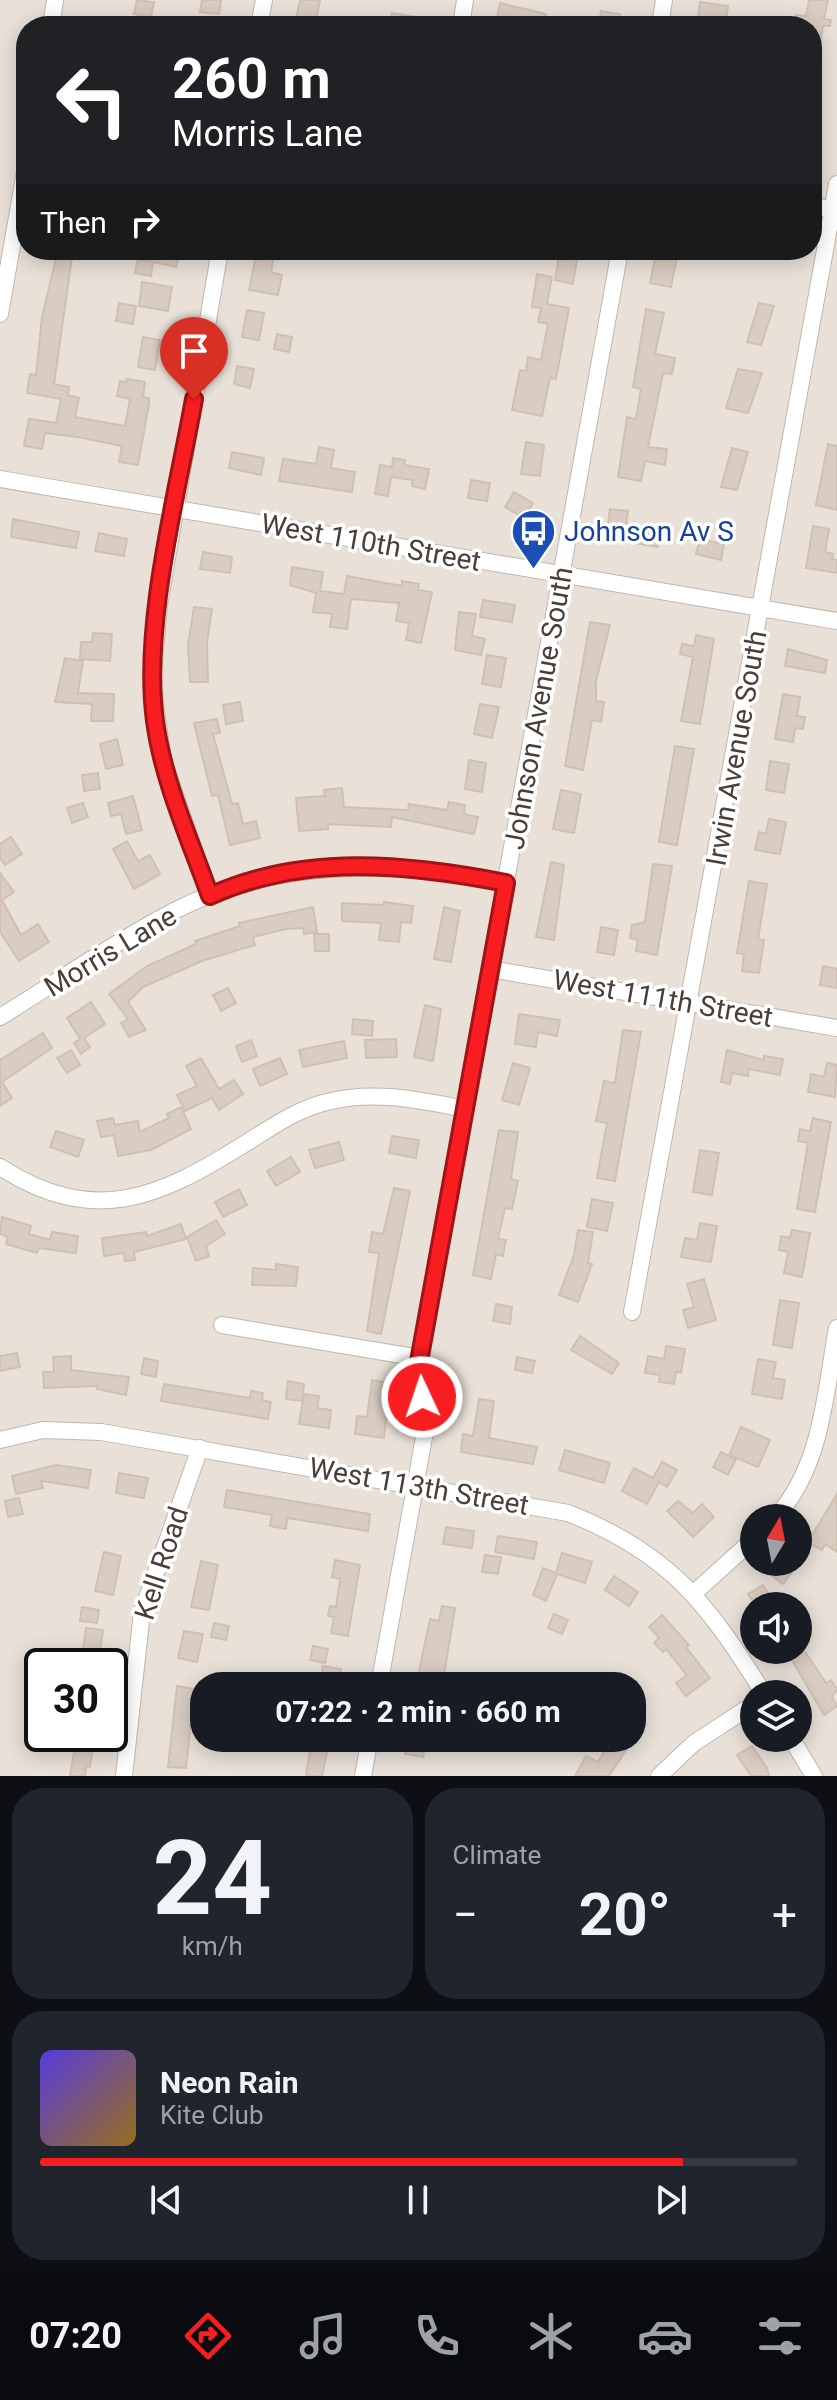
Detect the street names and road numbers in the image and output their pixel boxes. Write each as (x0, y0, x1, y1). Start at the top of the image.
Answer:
street label: West 110th Street (259, 507, 483, 578)
street label: Johnson Avenue South (497, 564, 580, 852)
street label: Irwin Avenue South (700, 628, 773, 868)
street label: Morris Lane (38, 899, 182, 1004)
street label: West 111th Street (551, 963, 775, 1034)
street label: West 113th Street (307, 1451, 531, 1522)
street label: Kell Road (128, 1502, 195, 1624)

